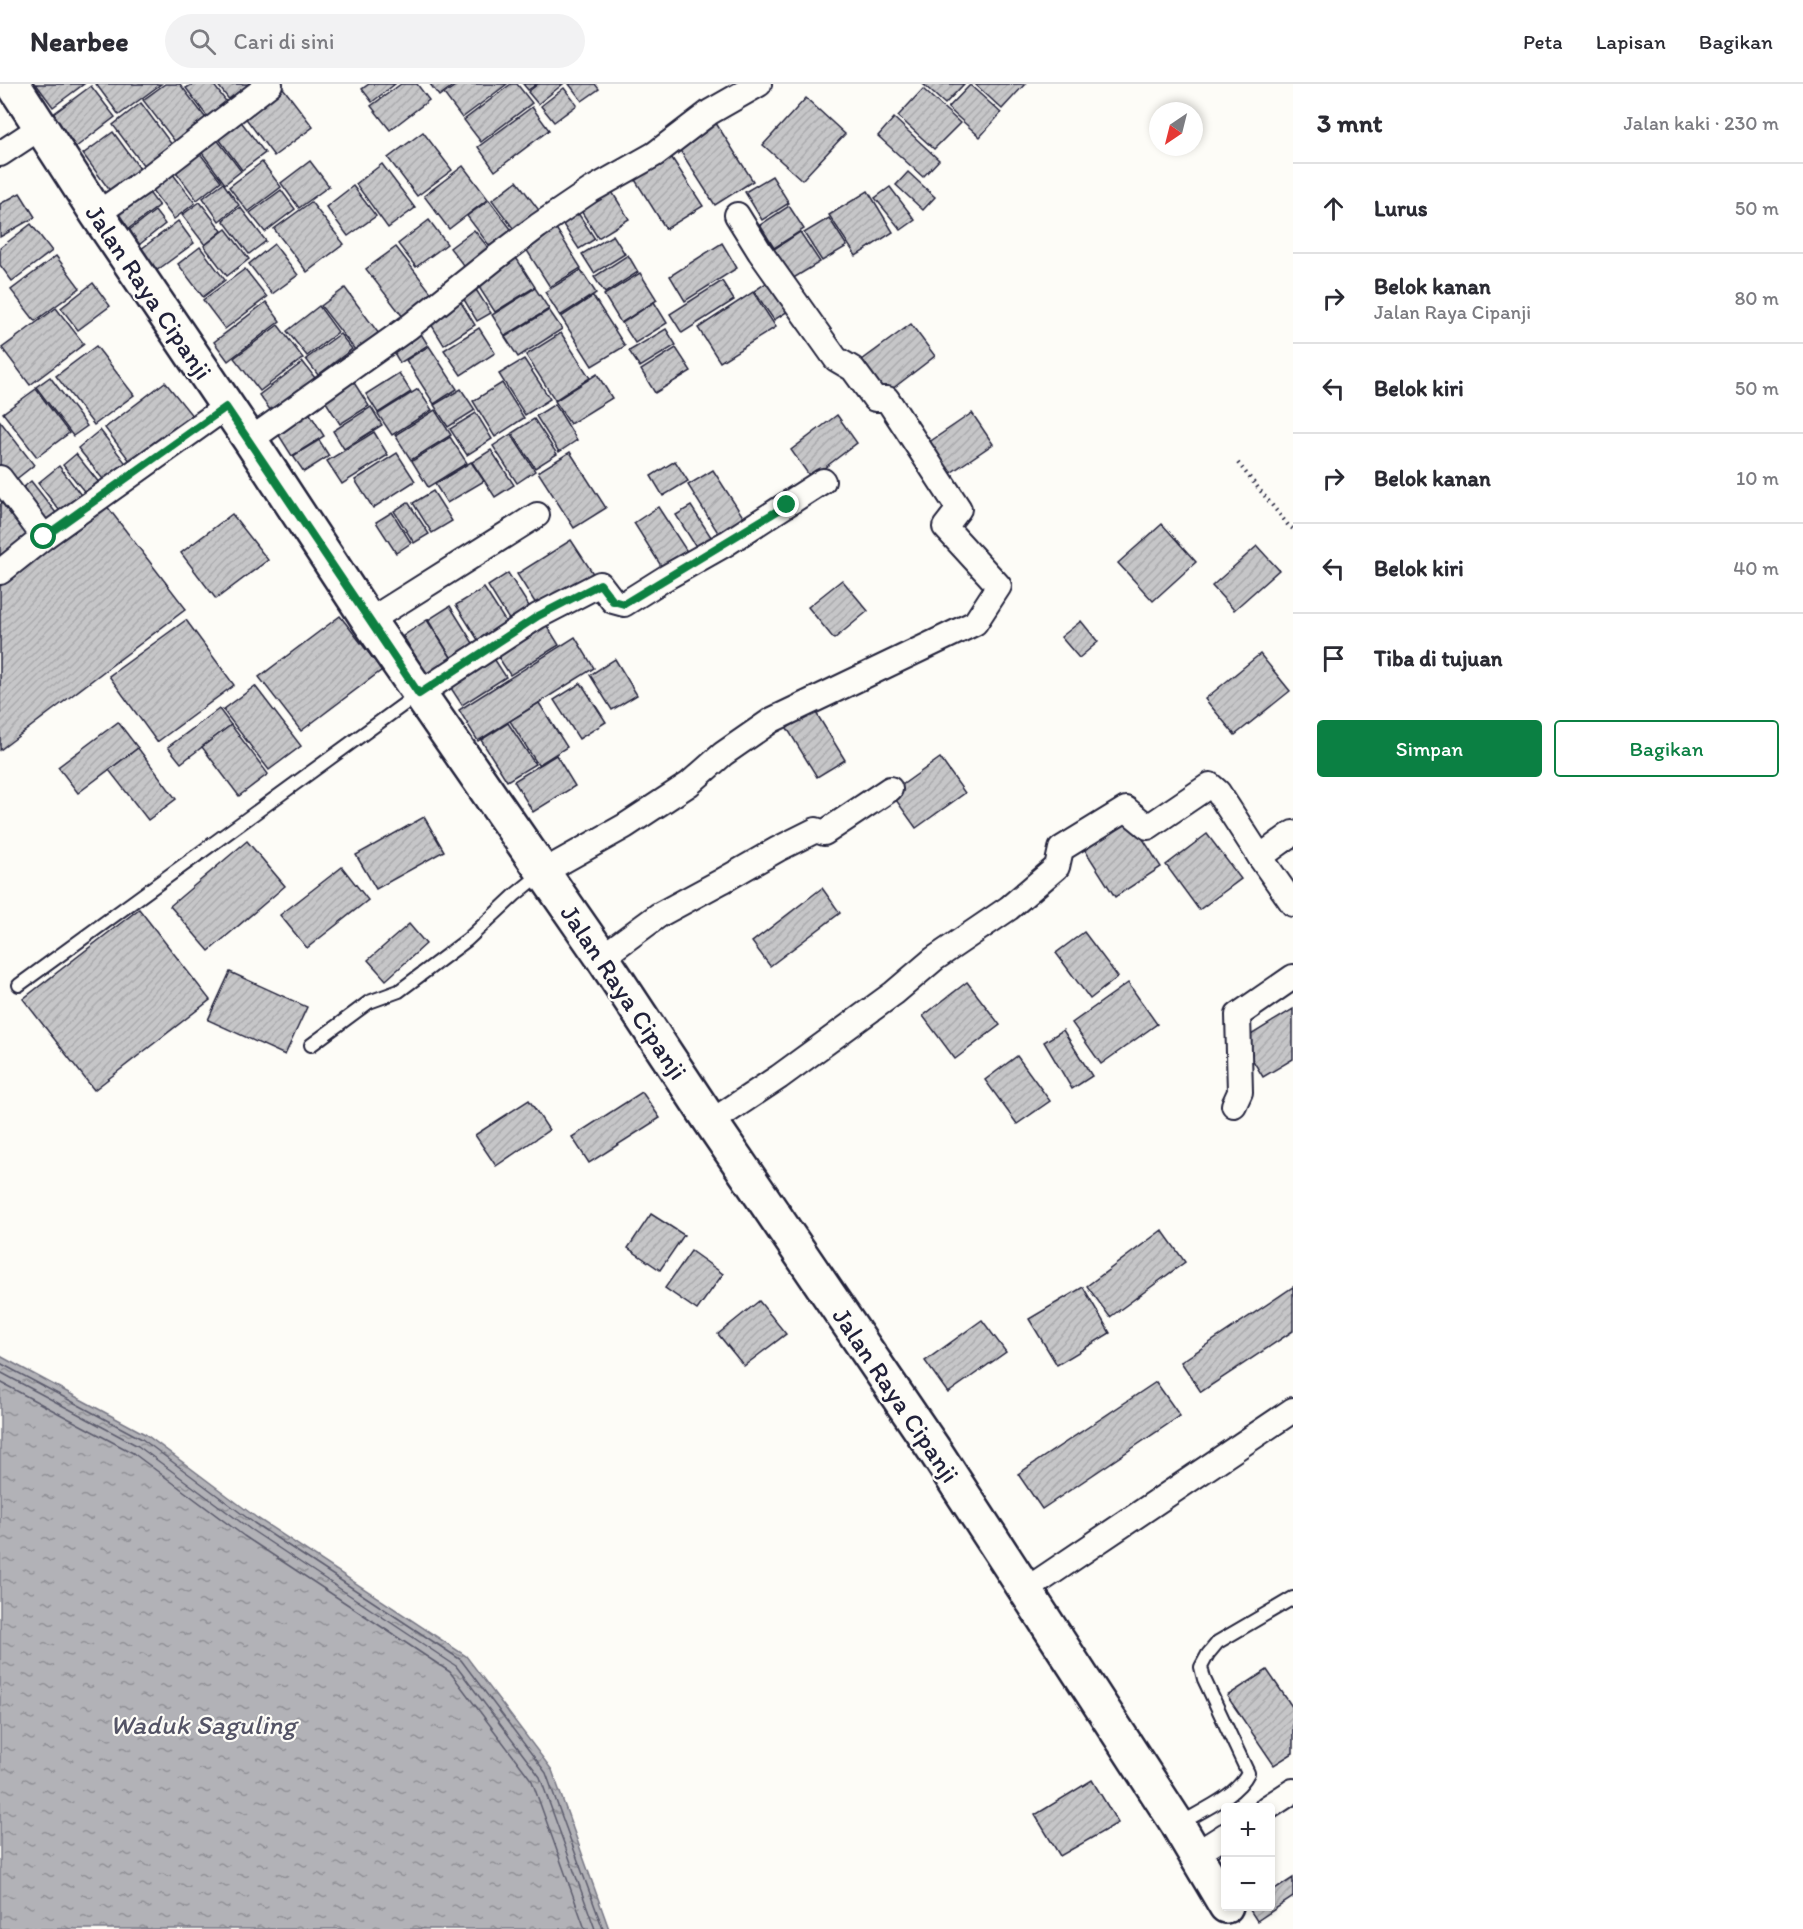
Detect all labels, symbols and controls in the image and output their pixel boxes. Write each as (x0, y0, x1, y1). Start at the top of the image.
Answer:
search box (165, 14, 585, 68)
text: Nearbee (30, 24, 129, 58)
icon: search (186, 25, 219, 58)
text: Cari di sini (234, 28, 334, 55)
text: Peta (1523, 29, 1563, 54)
text: Lapisan (1596, 29, 1666, 54)
text: Bagikan (1699, 29, 1773, 54)
north arrow (1149, 102, 1203, 156)
text: 3 mnt (1317, 107, 1383, 139)
text: Jalan kaki · 230 m (1624, 111, 1779, 135)
icon: ahead (1317, 192, 1350, 225)
text: Lurus (1374, 195, 1428, 222)
text: 50 m (1735, 196, 1779, 220)
street label: Jalan Raya Cipanji (79, 198, 219, 386)
text: Belok kanan (1374, 273, 1491, 300)
icon: right (1317, 282, 1350, 315)
text: 80 m (1734, 286, 1779, 310)
text: Jalan Raya Cipanji (1374, 300, 1531, 324)
icon: left (1317, 372, 1350, 405)
text: Belok kiri (1374, 375, 1464, 402)
text: 50 m (1735, 376, 1779, 400)
icon: right (1317, 462, 1350, 495)
text: Belok kanan (1374, 465, 1491, 492)
text: 10 m (1736, 466, 1779, 490)
route end (773, 491, 799, 517)
route start (30, 523, 56, 549)
icon: left (1317, 552, 1350, 585)
text: Belok kiri (1374, 555, 1464, 582)
text: 40 m (1733, 556, 1779, 580)
icon: arrive (1317, 642, 1350, 675)
text: Tiba di tujuan (1374, 645, 1503, 672)
button: Simpan (1317, 720, 1542, 777)
button: Bagikan (1554, 720, 1779, 777)
street label: Jalan Raya Cipanji (554, 898, 694, 1086)
street label: Jalan Raya Cipanji (826, 1301, 966, 1489)
water label: Waduk Saguling (110, 1708, 299, 1741)
map controls (1221, 1803, 1275, 1911)
button: + (1221, 1803, 1275, 1857)
button: − (1221, 1857, 1275, 1911)

